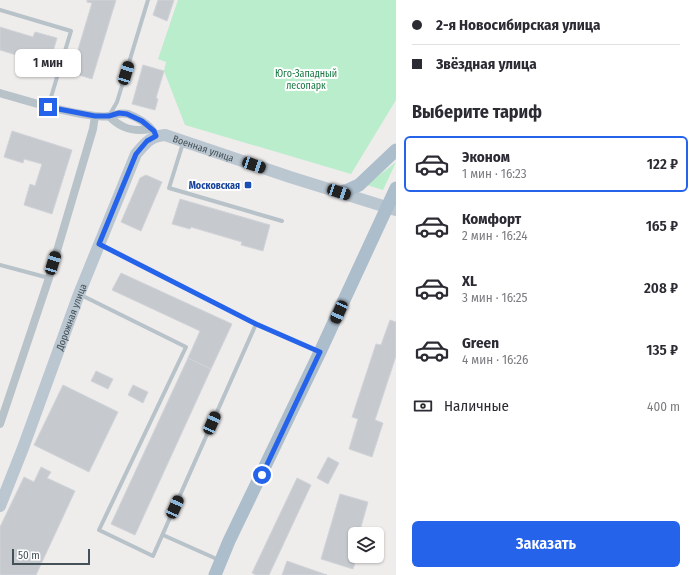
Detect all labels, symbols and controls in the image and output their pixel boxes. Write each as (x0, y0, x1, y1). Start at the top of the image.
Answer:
text: 2-я Новосибирская улица (436, 16, 600, 34)
callout: 1 мин (15, 49, 81, 77)
text: 1 мин (33, 55, 63, 70)
text: Звёздная улица (436, 55, 537, 73)
car (117, 60, 135, 86)
park label: Юго-Западный лесопарк (275, 68, 337, 92)
route end (39, 98, 57, 116)
text: Выберите тариф (412, 101, 542, 123)
street label: Военная улица (171, 133, 235, 165)
icon: car (414, 146, 450, 182)
text: Эконом (462, 148, 510, 166)
car (241, 155, 267, 175)
text: 122 ₽ (647, 155, 678, 173)
text: 1 мин · 16:23 (462, 166, 527, 181)
place label: Московская (189, 180, 240, 192)
marker: Московская (243, 180, 253, 190)
car (326, 183, 352, 201)
icon: car (414, 208, 450, 244)
text: Комфорт (462, 210, 521, 228)
text: 165 ₽ (646, 217, 678, 235)
text: 2 мин · 16:24 (462, 228, 528, 243)
car (44, 250, 62, 276)
icon: car (414, 270, 450, 306)
text: XL (462, 272, 477, 290)
text: 208 ₽ (644, 279, 678, 297)
street label: Дорожная улица (54, 282, 90, 353)
text: 3 мин · 16:25 (462, 290, 528, 305)
car (329, 299, 349, 325)
icon: car (414, 332, 450, 368)
text: Green (462, 334, 499, 352)
text: 135 ₽ (646, 341, 678, 359)
text: 4 мин · 16:26 (462, 352, 528, 367)
icon: cash (412, 395, 434, 417)
text: Наличные (444, 397, 509, 415)
text: 400 m (647, 399, 680, 414)
car (202, 410, 222, 436)
route start (253, 466, 271, 484)
car (165, 494, 185, 520)
button: Заказать (412, 521, 680, 567)
map controls (348, 527, 384, 563)
button: layers (348, 527, 384, 563)
scale bar (12, 547, 90, 566)
text: 50 m (18, 549, 40, 562)

